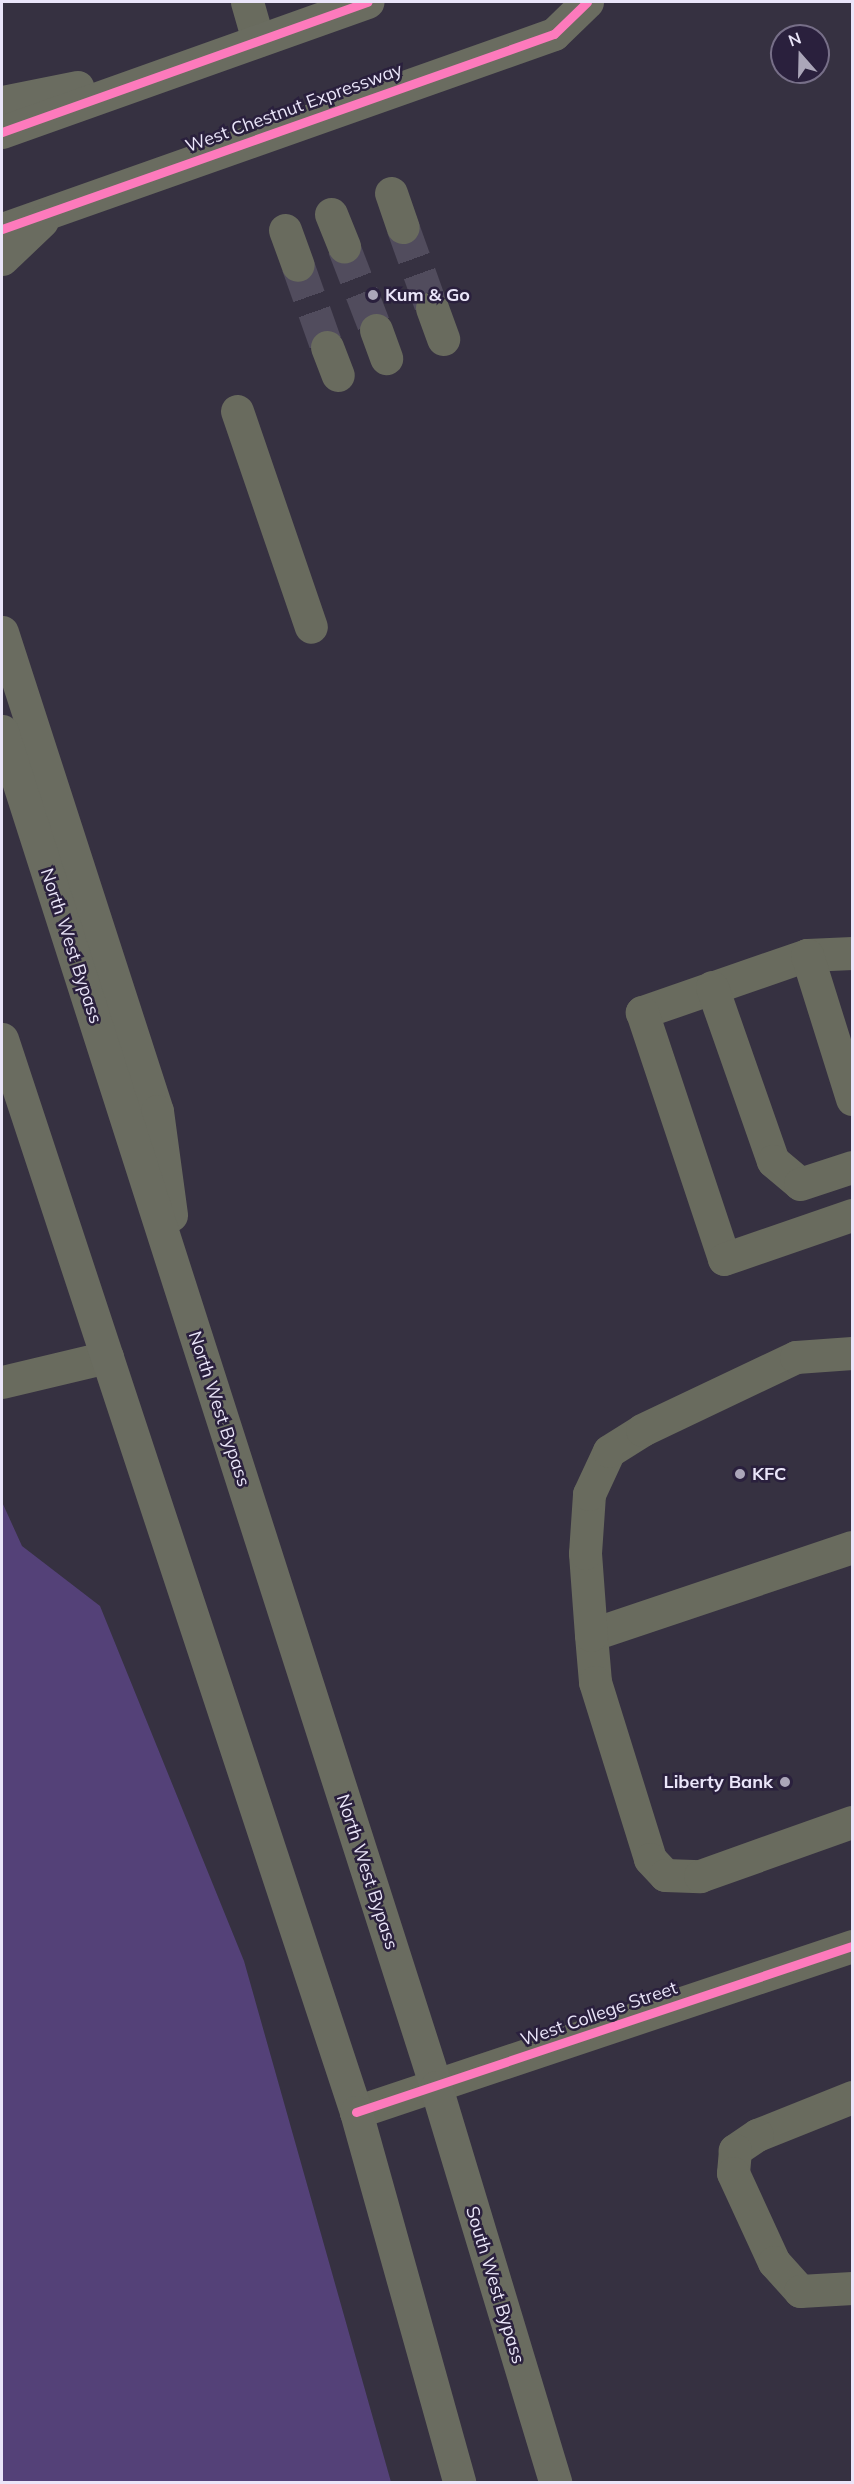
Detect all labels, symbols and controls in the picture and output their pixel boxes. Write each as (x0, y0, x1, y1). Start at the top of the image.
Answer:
north arrow (770, 24, 830, 84)
text: N (785, 27, 804, 50)
street label: West Chestnut Expressway (183, 59, 405, 157)
place label: Kum & Go (385, 284, 470, 306)
marker: Kum & Go (366, 288, 380, 302)
street label: North West Bypass (36, 866, 106, 1026)
street label: North West Bypass (184, 1329, 254, 1489)
place label: KFC (752, 1463, 786, 1485)
marker: KFC (733, 1467, 747, 1481)
place label: Liberty Bank (664, 1771, 773, 1793)
marker: Liberty Bank (778, 1775, 792, 1789)
street label: North West Bypass (332, 1792, 402, 1952)
street label: West College Street (518, 1977, 680, 2051)
street label: South West Bypass (461, 2204, 529, 2366)

